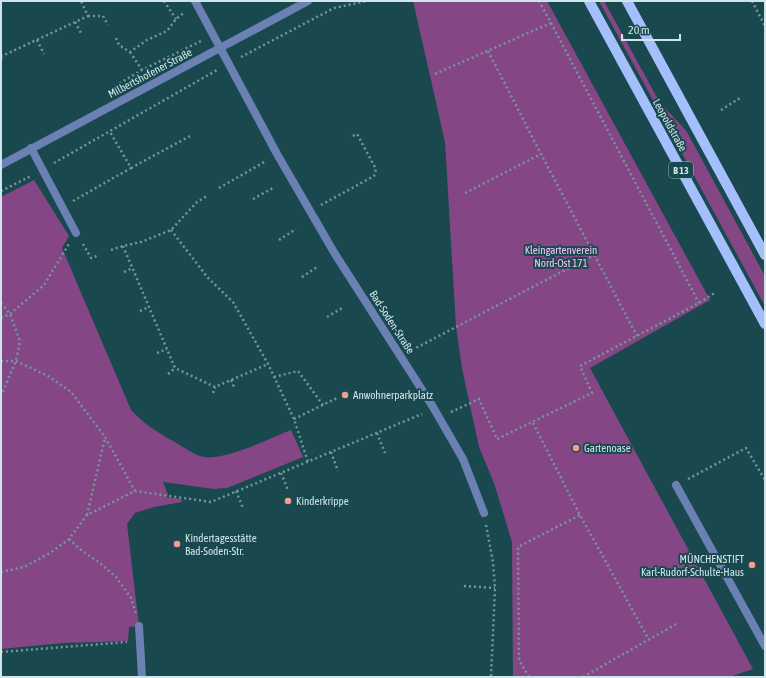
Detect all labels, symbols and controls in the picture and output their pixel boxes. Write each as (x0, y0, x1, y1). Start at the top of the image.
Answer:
scale bar (622, 16, 680, 42)
text: 20 m (628, 23, 650, 37)
street label: Milbertshofener Straße (106, 46, 194, 100)
street label: Leopoldstraße (651, 97, 689, 153)
road number: B 13 (669, 162, 693, 178)
park label: Kleingartenverein Nord-Ost 171 (525, 244, 597, 269)
street label: Bad-Soden-Straße (367, 288, 417, 356)
place label: Anwohnerparkplatz (353, 389, 433, 401)
marker: Anwohnerparkplatz (340, 390, 350, 400)
place label: Gartenoase (584, 442, 631, 454)
marker: Gartenoase (571, 443, 581, 453)
place label: Kinderkrippe (296, 495, 349, 507)
marker: Kinderkrippe (283, 496, 293, 506)
place label: Kindertagesstätte Bad-Soden-Str. (185, 532, 257, 557)
marker: Kindertagesstätte Bad-Soden-Str. (172, 539, 182, 549)
place label: MÜNCHENSTIFT Karl-Rudorf-Schulte-Haus (641, 553, 744, 578)
marker: MÜNCHENSTIFT Karl-Rudorf-Schulte-Haus (747, 560, 757, 570)

